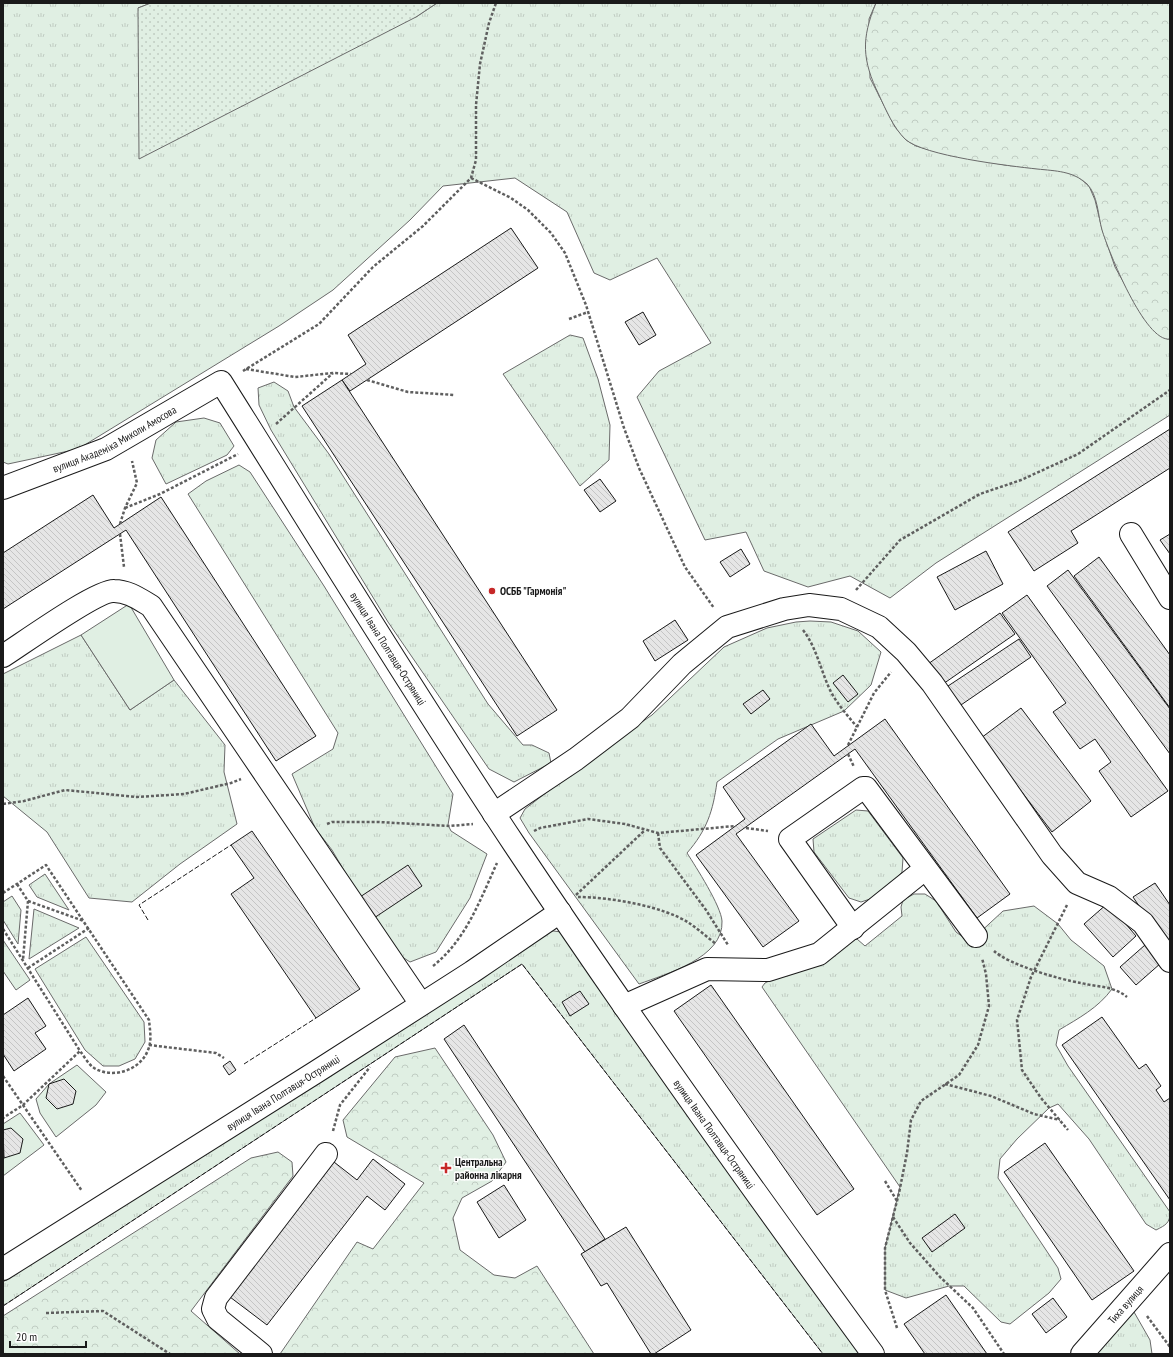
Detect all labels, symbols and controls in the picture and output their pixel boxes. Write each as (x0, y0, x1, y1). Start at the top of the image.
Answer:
street label: вулиця Академіка Миколи Амосова (51, 403, 179, 476)
place label: ОСББ "Гармонія" (500, 584, 566, 598)
marker: ОСББ "Гармонія" (487, 586, 497, 596)
street label: вулиця Івана Полтавця-Остряниці (347, 589, 429, 708)
street label: вулиця Івана Полтавця-Остряниці (224, 1052, 342, 1134)
street label: вулиця Івана Полтавця-Остряниці (671, 1077, 758, 1192)
place label: Центральна районна лікарня (455, 1155, 522, 1182)
marker: Центральна районна лікарня (440, 1162, 452, 1174)
street label: Тиха вулиця (1105, 1282, 1146, 1327)
scale bar (10, 1323, 86, 1349)
text: 20 m (16, 1329, 37, 1344)

